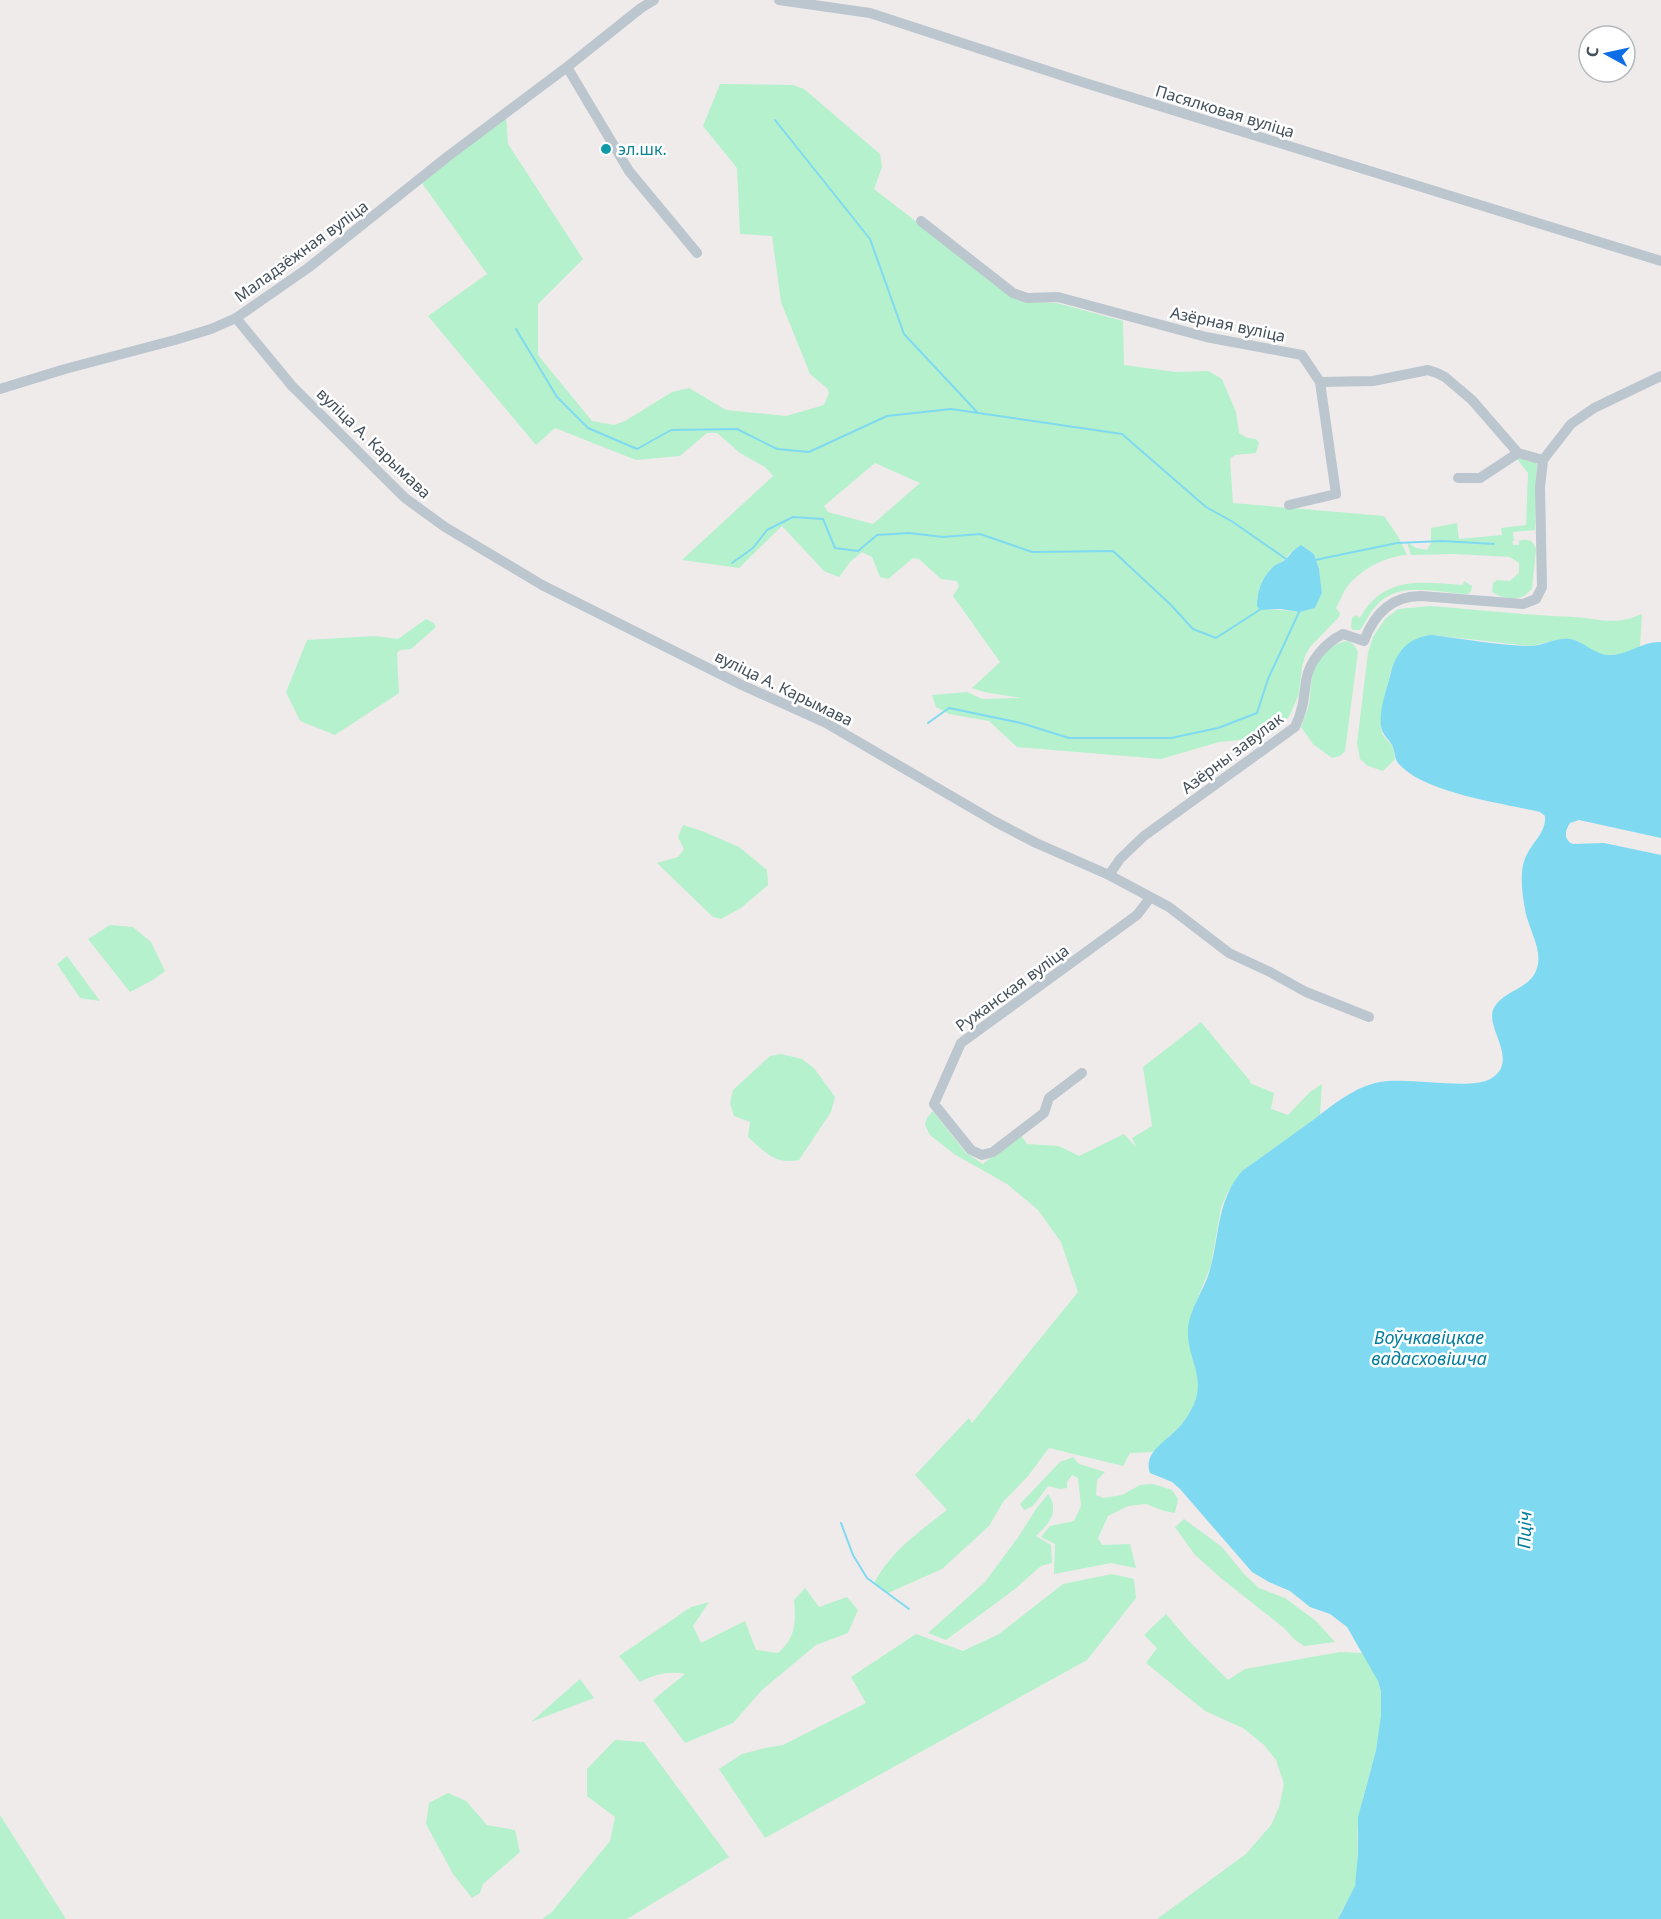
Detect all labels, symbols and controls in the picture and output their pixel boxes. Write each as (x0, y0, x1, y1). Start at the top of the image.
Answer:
north arrow (1577, 24, 1637, 84)
text: С (1581, 45, 1604, 59)
street label: Пасялковая вуліца (1153, 79, 1297, 143)
place label: эл.шк. (618, 138, 667, 160)
marker: эл.шк. (599, 142, 613, 156)
street label: Маладзёжная вуліца (230, 195, 372, 307)
street label: Азёрная вуліца (1168, 301, 1288, 347)
street label: вуліца А. Карымава (312, 383, 436, 503)
street label: вуліца А. Карымава (711, 645, 857, 731)
street label: Азёрны завулак (1177, 707, 1288, 799)
street label: Ружанская вуліца (951, 939, 1073, 1037)
water label: Воўчкавіцкае вадасховішча (1371, 1325, 1487, 1370)
water label: Пціч (1511, 1511, 1537, 1549)

